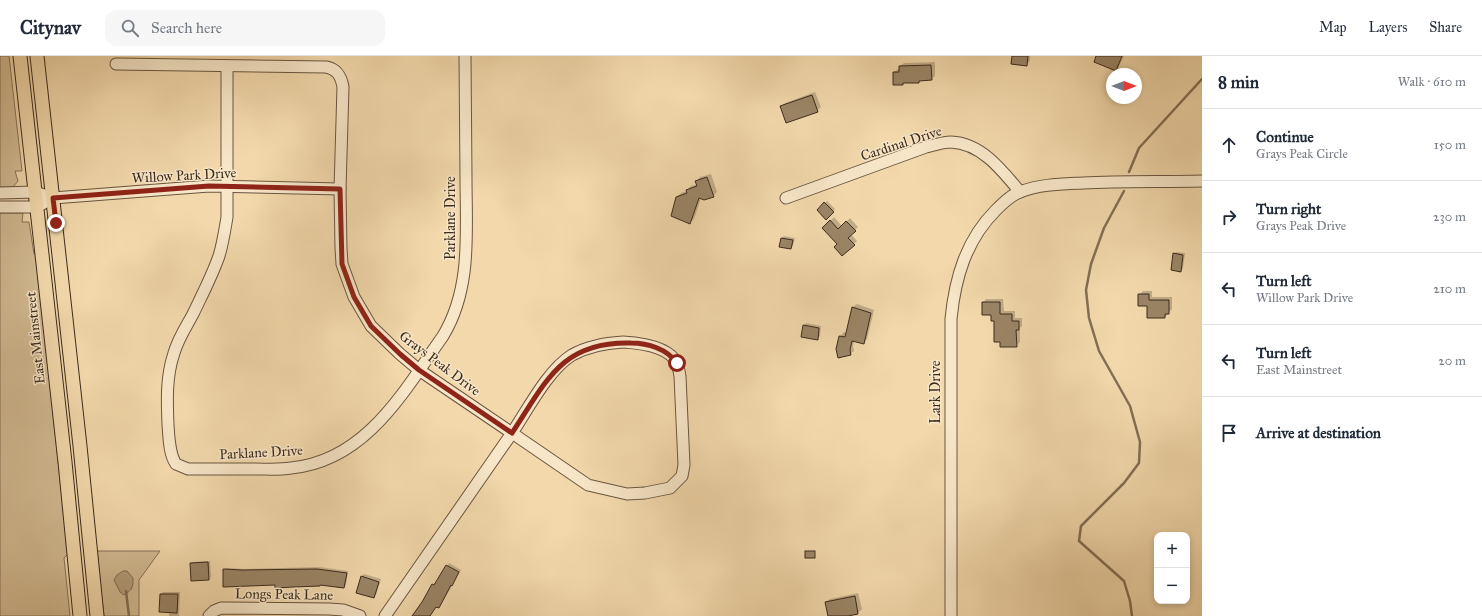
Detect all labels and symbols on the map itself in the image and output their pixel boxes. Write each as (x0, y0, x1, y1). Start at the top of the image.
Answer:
north arrow (1106, 68, 1142, 104)
street label: Cardinal Drive (858, 122, 944, 165)
street label: Willow Park Drive (131, 164, 237, 187)
street label: Parklane Drive (442, 176, 459, 260)
route end (47, 214, 65, 232)
street label: East Mainstreet (22, 291, 49, 385)
street label: Grays Peak Drive (396, 327, 484, 400)
route start (668, 354, 686, 372)
street label: Lark Drive (927, 360, 944, 424)
street label: Parklane Drive (219, 442, 303, 463)
street label: Longs Peak Lane (235, 585, 333, 604)

